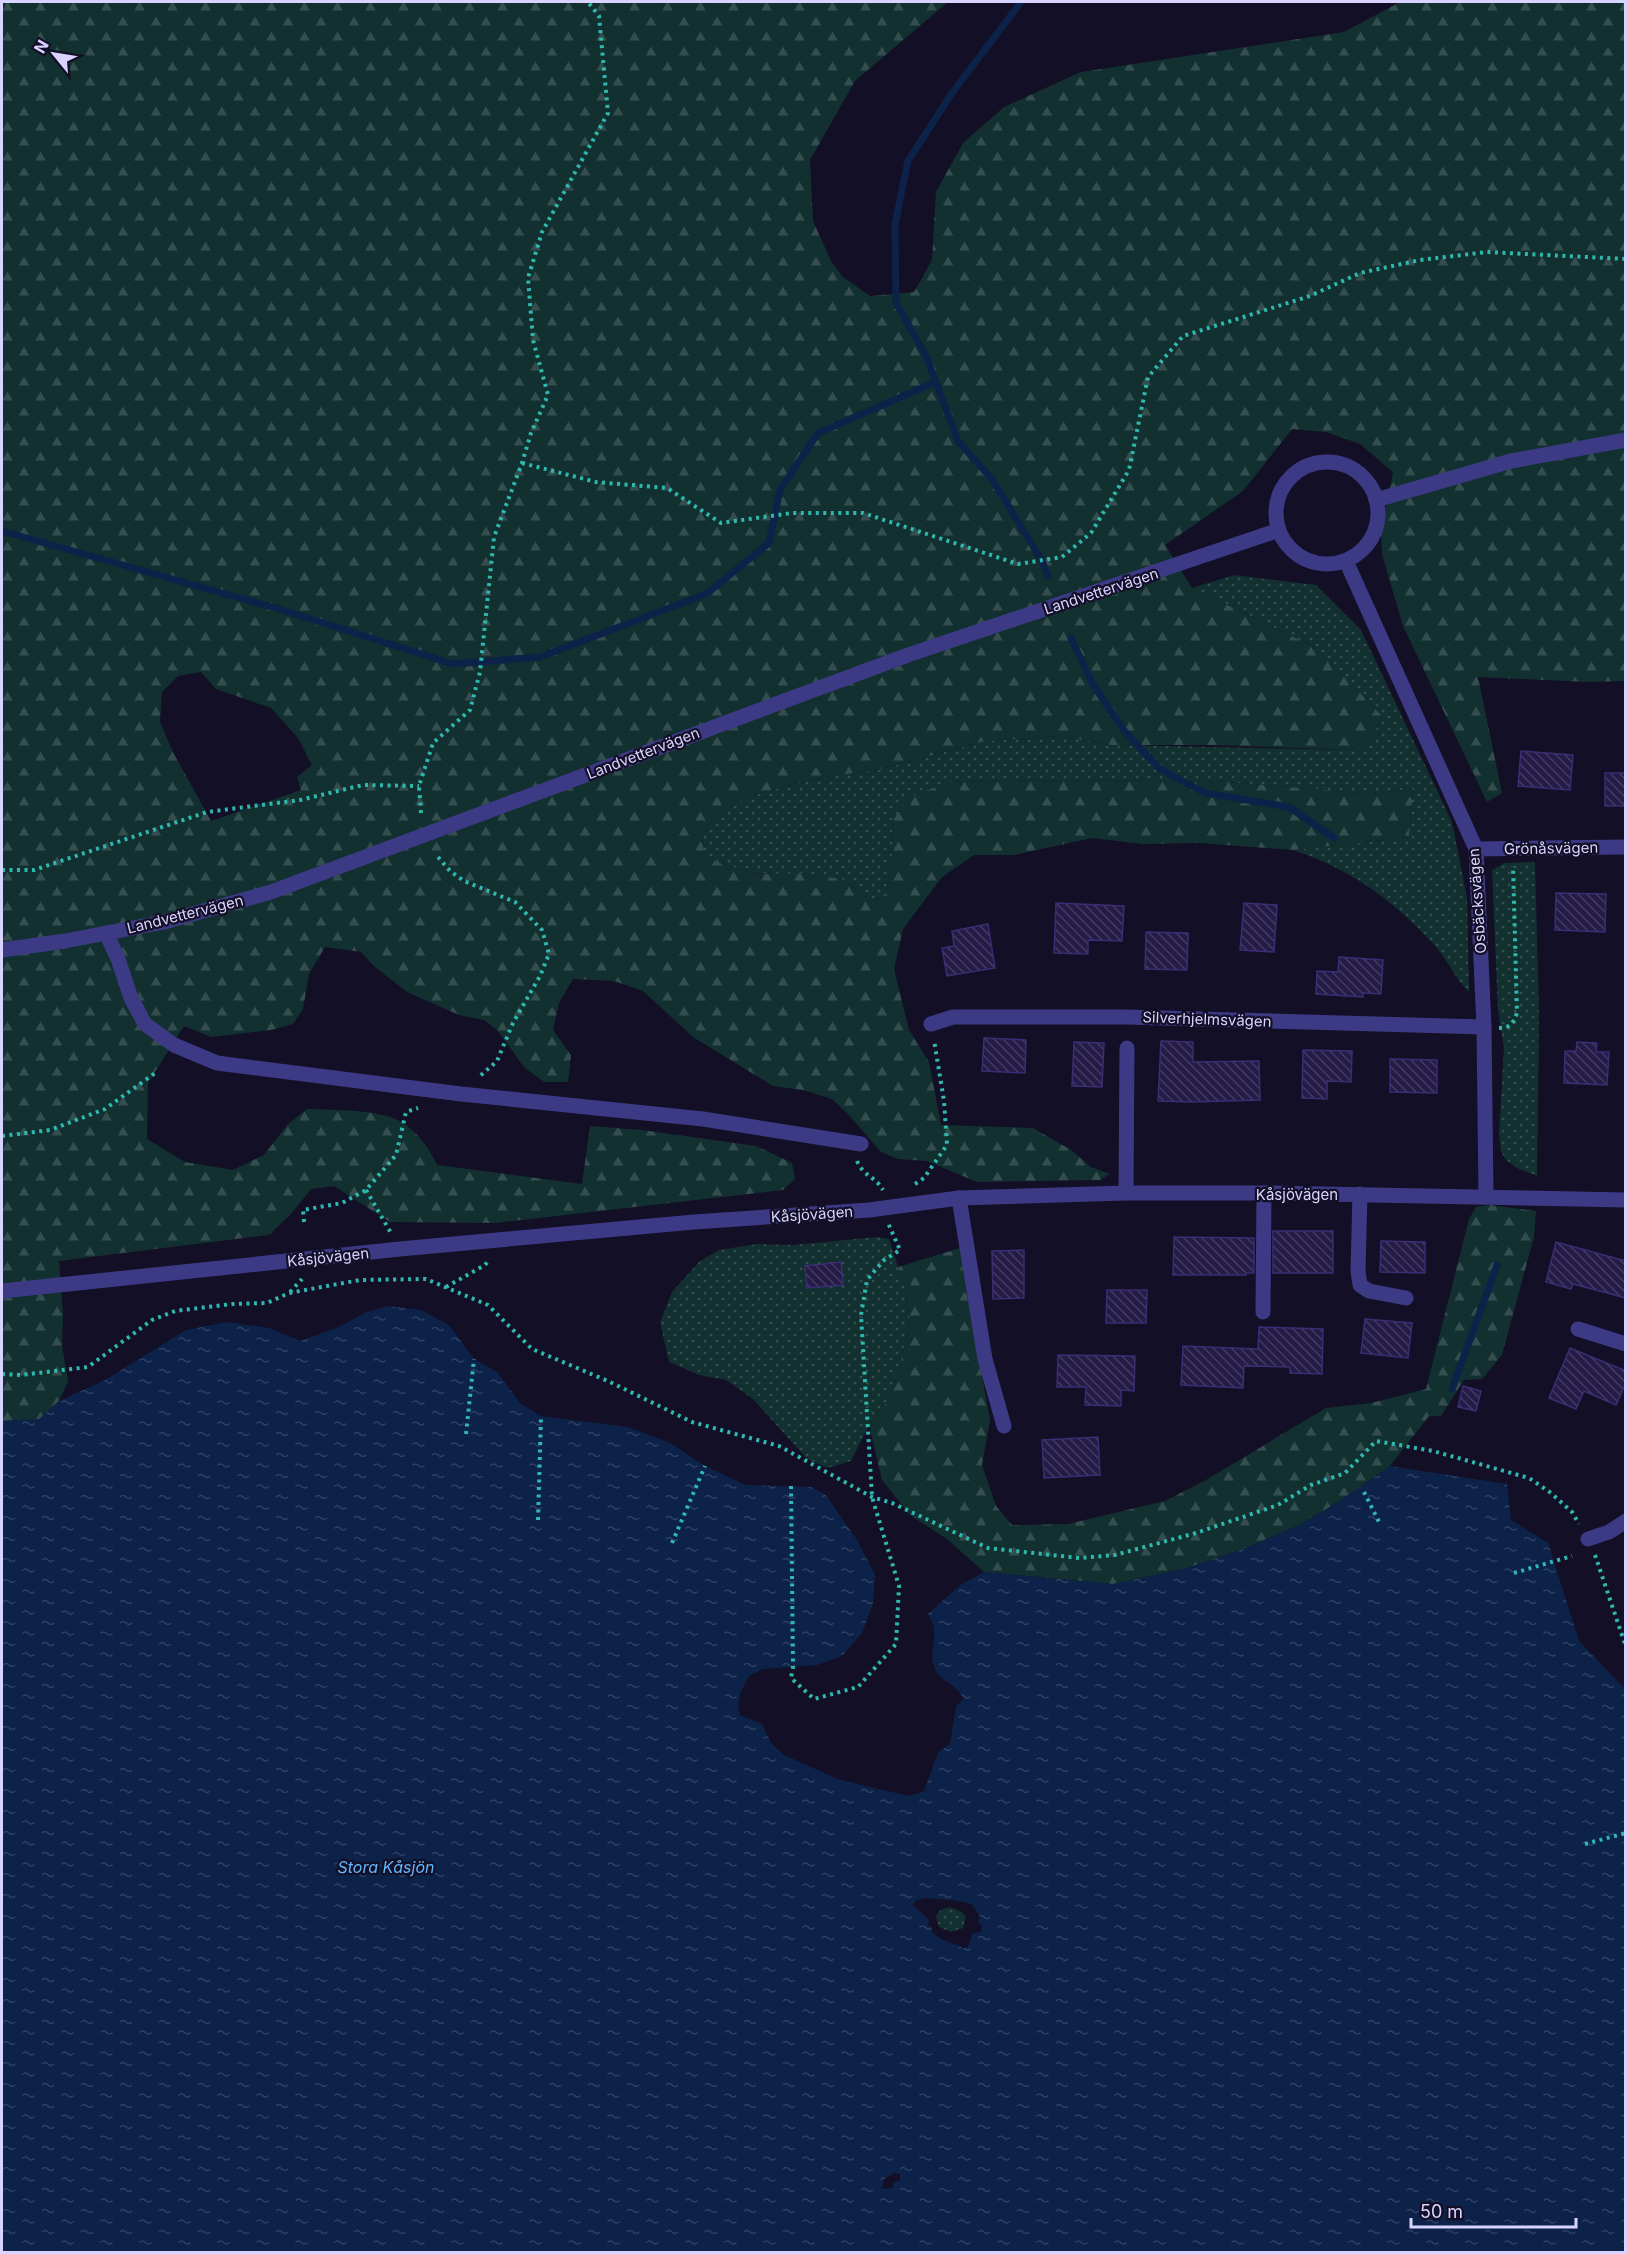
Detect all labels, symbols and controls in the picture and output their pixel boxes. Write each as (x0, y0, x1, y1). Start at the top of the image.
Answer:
north arrow (24, 24, 84, 84)
text: N (29, 36, 53, 57)
street label: Landvettervägen (1041, 564, 1161, 618)
street label: Landvettervägen (584, 723, 702, 783)
street label: Grönåsvägen (1504, 838, 1598, 858)
street label: Osbäcksvägen (1464, 848, 1490, 954)
street label: Landvettervägen (125, 890, 245, 938)
street label: Silverhjelmsvägen (1142, 1007, 1272, 1031)
street label: Kåsjövägen (1256, 1185, 1338, 1204)
street label: Kåsjövägen (770, 1202, 854, 1226)
street label: Kåsjövägen (286, 1243, 370, 1271)
water label: Stora Kåsjön (338, 1857, 434, 1877)
scale bar (1411, 2191, 1576, 2229)
text: 50 m (1420, 2201, 1463, 2222)

